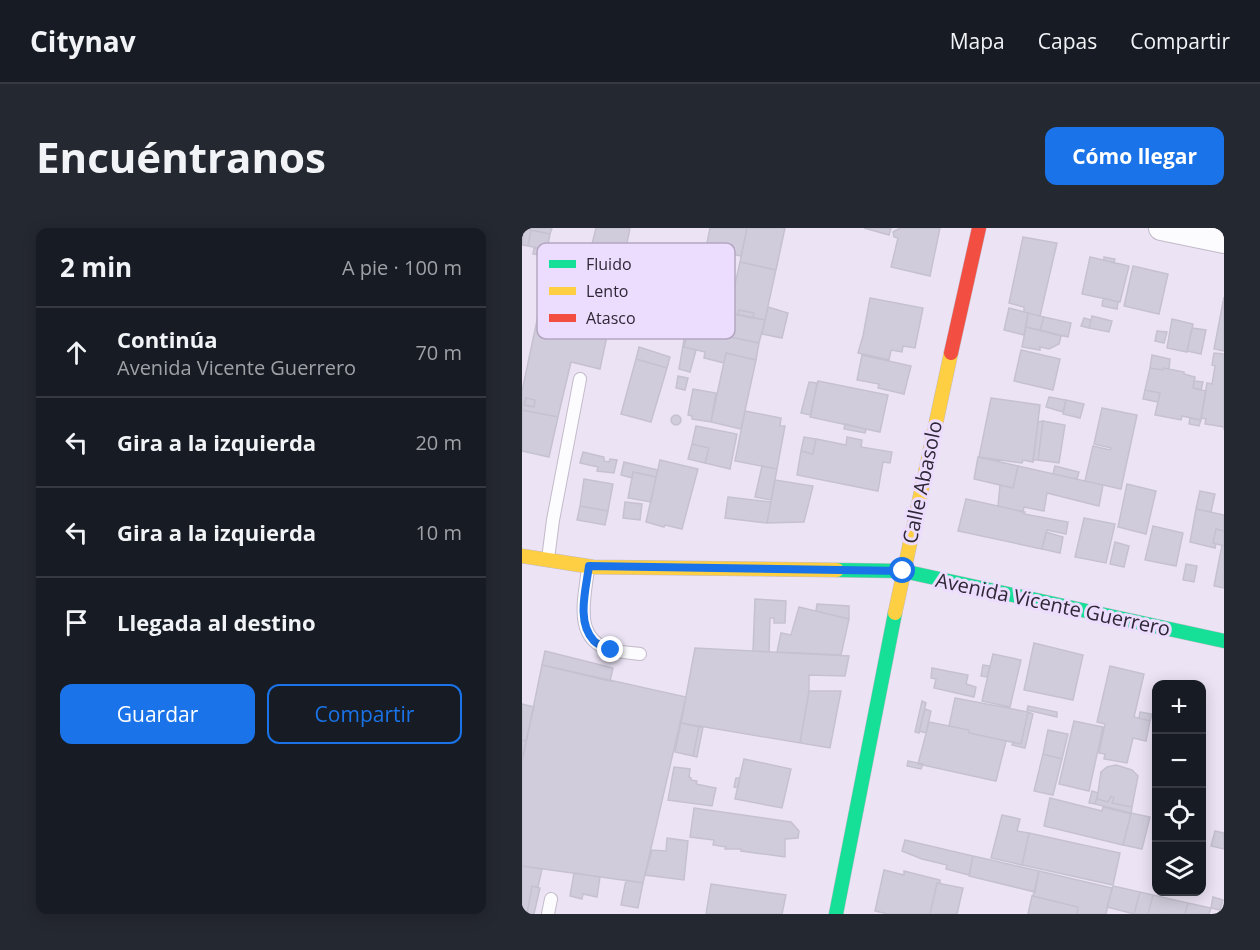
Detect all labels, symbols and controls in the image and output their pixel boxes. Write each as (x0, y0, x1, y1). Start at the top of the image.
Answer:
text: Citynav (30, 22, 136, 60)
text: Mapa (950, 27, 1005, 55)
text: Capas (1038, 27, 1097, 55)
text: Compartir (1130, 27, 1230, 55)
button: Cómo llegar (1045, 127, 1224, 185)
text: Encuéntranos (36, 128, 326, 185)
legend (537, 243, 735, 339)
text: 2 min (60, 249, 132, 285)
text: Fluido (586, 253, 632, 275)
text: A pie · 100 m (342, 254, 462, 281)
text: Lento (586, 280, 628, 302)
text: Atasco (586, 307, 636, 329)
text: Continúa (117, 324, 218, 354)
icon: ahead (60, 336, 93, 369)
text: 70 m (415, 339, 462, 366)
text: Avenida Vicente Guerrero (117, 354, 356, 381)
street label: Calle Abasolo (896, 418, 948, 546)
icon: left (60, 426, 93, 459)
text: Gira a la izquierda (117, 427, 316, 457)
text: 20 m (415, 429, 462, 456)
icon: left (60, 516, 93, 549)
text: Gira a la izquierda (117, 517, 316, 547)
text: 10 m (415, 519, 462, 546)
route start (889, 557, 915, 583)
street label: Avenida Vicente Guerrero (933, 566, 1173, 642)
icon: arrive (60, 606, 93, 639)
text: Llegada al destino (117, 607, 316, 637)
route end (597, 636, 623, 662)
map controls (1152, 680, 1206, 896)
button: + (1152, 680, 1206, 734)
button: Guardar (60, 684, 255, 744)
button: Compartir (267, 684, 462, 744)
button: − (1152, 734, 1206, 788)
button: locate (1152, 788, 1206, 842)
button: layers (1152, 842, 1206, 896)

